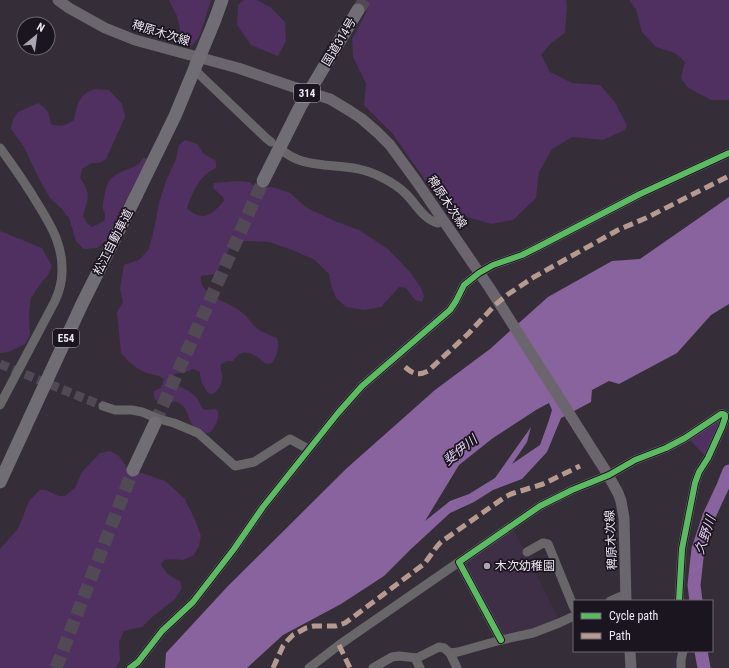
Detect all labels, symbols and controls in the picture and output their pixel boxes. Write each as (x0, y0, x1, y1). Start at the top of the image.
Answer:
street label: 国道314号 (319, 15, 359, 69)
north arrow (16, 16, 56, 56)
street label: 稗原木次線 (130, 18, 192, 48)
text: N (35, 20, 47, 35)
road number: 314 (294, 84, 320, 102)
street label: 稗原木次線 (424, 173, 470, 231)
street label: 松江自動車道 (90, 207, 136, 277)
road number: E54 (53, 329, 79, 347)
water label: 斐伊川 (440, 431, 481, 468)
street label: 稗原木次線 (602, 510, 620, 570)
water label: 久野川 (692, 512, 719, 556)
place label: 木次幼稚園 (495, 559, 555, 573)
marker: 木次幼稚園 (482, 561, 492, 571)
legend (573, 600, 713, 652)
text: Cycle path (609, 609, 659, 623)
text: Path (609, 629, 631, 643)

